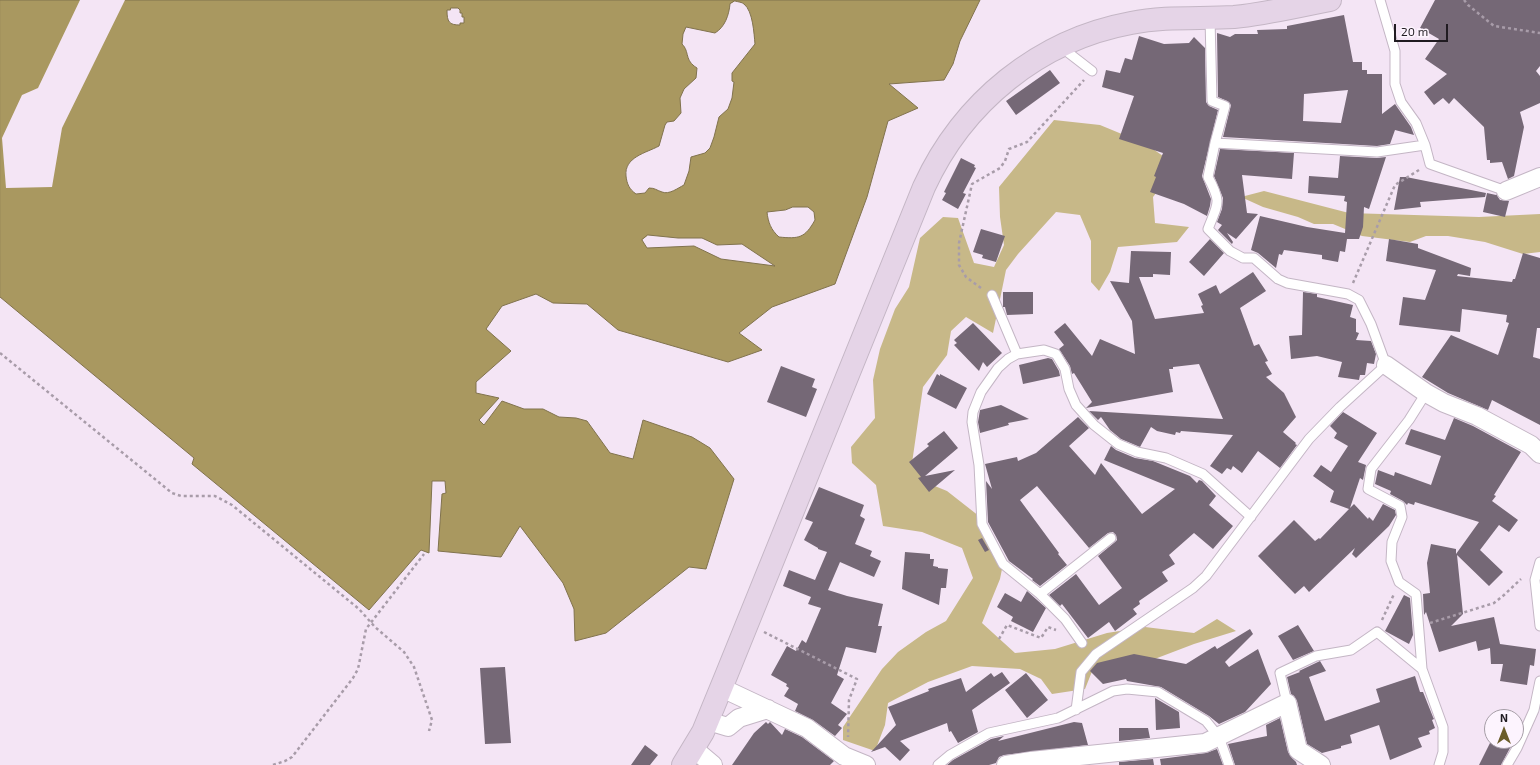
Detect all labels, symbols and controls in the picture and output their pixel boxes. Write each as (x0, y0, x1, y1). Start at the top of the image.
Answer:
scale bar (1396, 16, 1450, 42)
text: 20 m (1401, 24, 1428, 38)
north arrow (1484, 709, 1524, 749)
text: N (1500, 711, 1508, 724)

